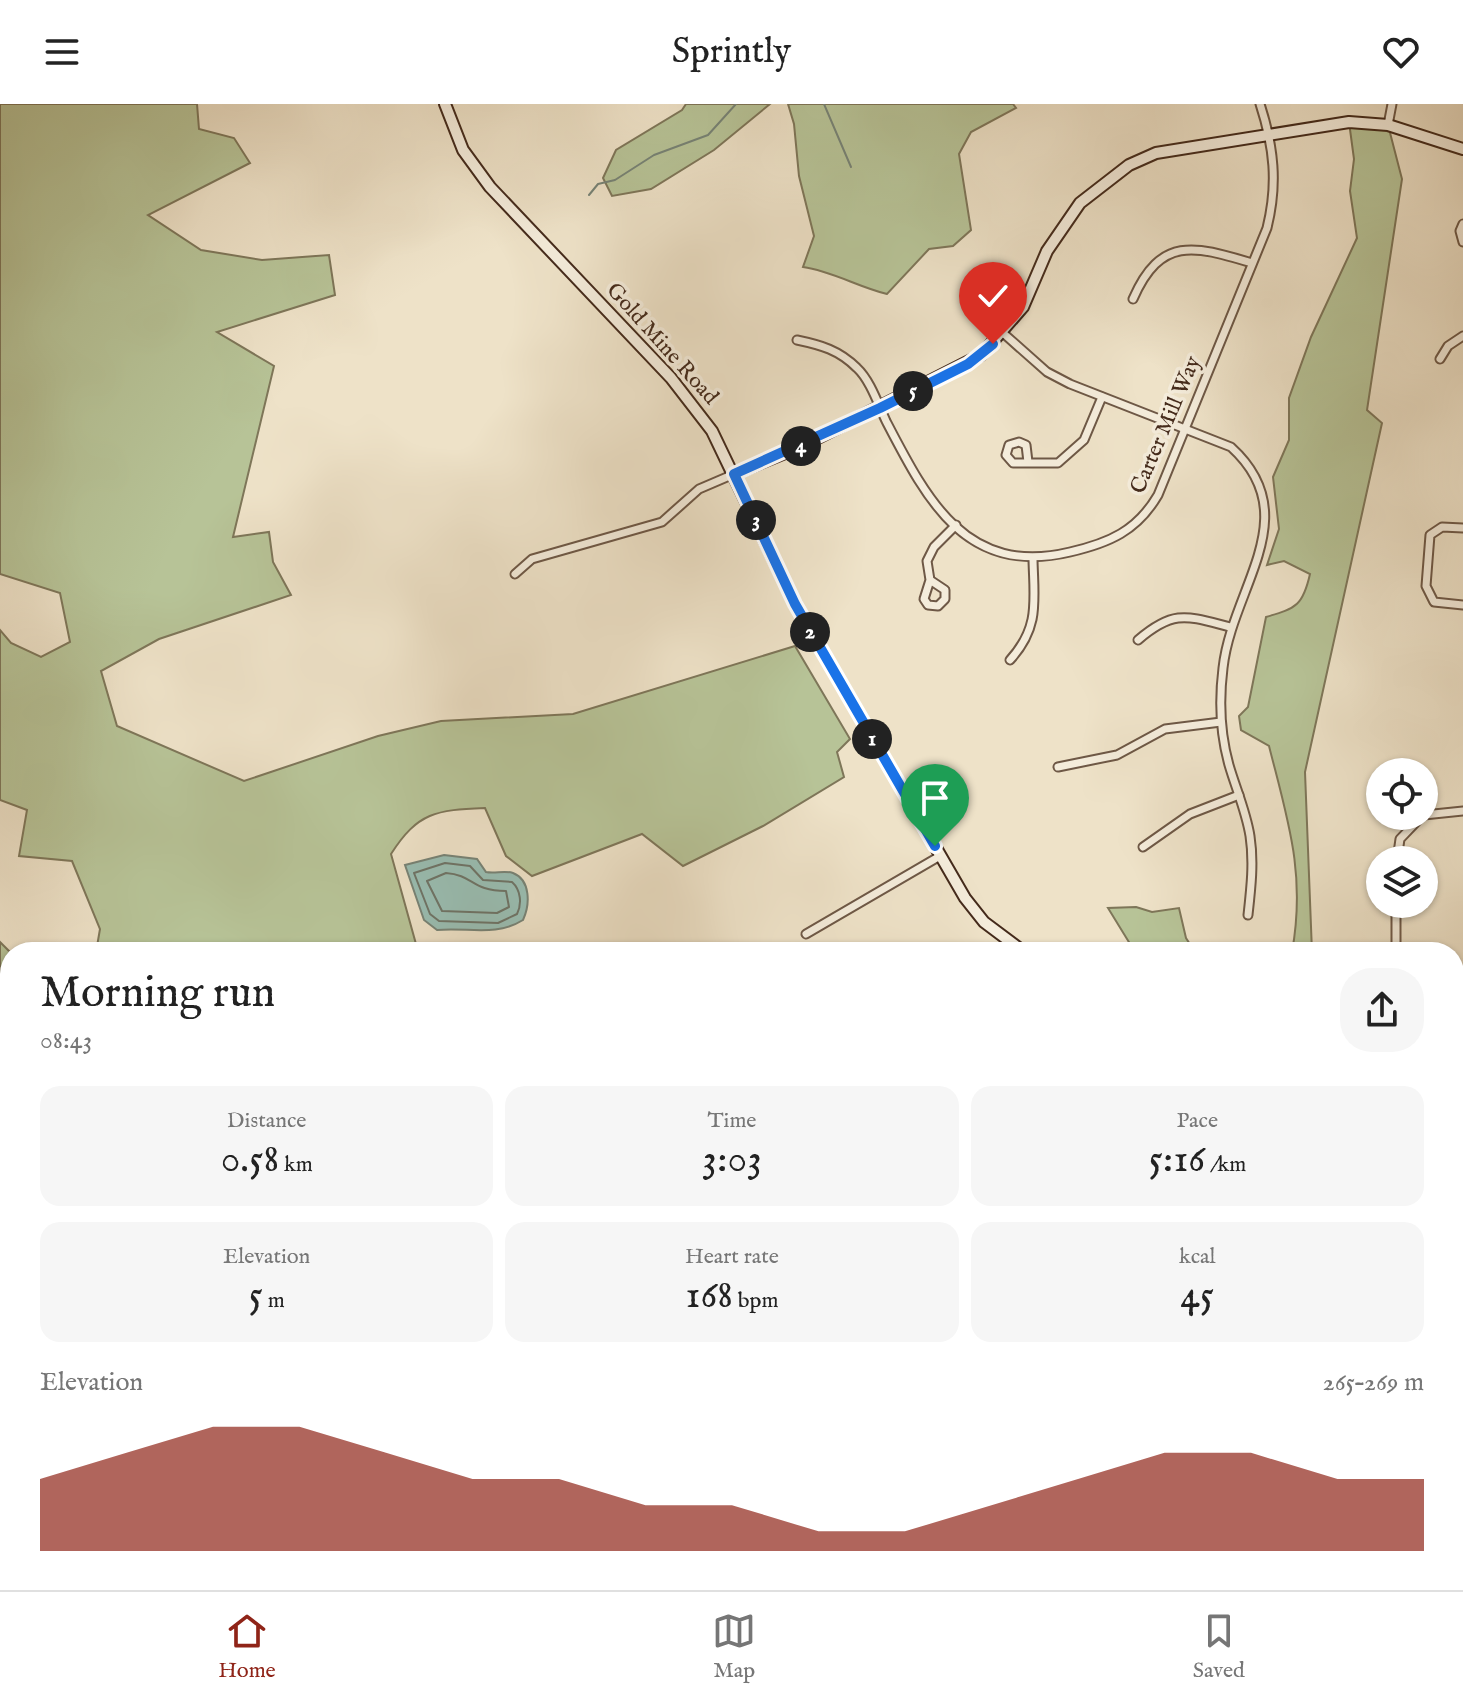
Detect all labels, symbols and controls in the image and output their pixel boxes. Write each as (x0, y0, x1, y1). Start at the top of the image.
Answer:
text: Sprintly (672, 29, 791, 75)
icon: menu (40, 30, 84, 74)
icon: heart (1379, 30, 1423, 74)
pin (959, 262, 1027, 344)
icon: check (971, 274, 1015, 318)
street label: Gold Mine Road (600, 277, 724, 411)
street label: Carter Mill Way (1124, 352, 1208, 498)
pin: 5 (893, 371, 933, 411)
text: 5 (909, 377, 917, 405)
pin: 4 (781, 426, 821, 466)
text: 4 (796, 432, 806, 460)
pin: 3 (736, 500, 776, 540)
text: 3 (752, 506, 760, 534)
pin: 2 (790, 612, 830, 652)
text: 2 (805, 618, 815, 646)
pin: 1 (852, 719, 892, 759)
text: 1 (868, 725, 876, 753)
map controls (1366, 758, 1438, 918)
button: locate (1366, 758, 1438, 830)
pin (901, 764, 969, 846)
icon: arrive (913, 776, 957, 820)
button: layers (1366, 846, 1438, 918)
text: Morning run (40, 966, 275, 1022)
button: share (1340, 968, 1424, 1052)
text: 08:43 (40, 1024, 92, 1057)
text: Distance (227, 1107, 306, 1135)
text: Time (708, 1107, 756, 1135)
text: Pace (1177, 1107, 1218, 1135)
text: 0.58 (221, 1135, 279, 1186)
text: 3:03 (702, 1135, 762, 1186)
text: 5:16 (1148, 1135, 1205, 1186)
text: km (279, 1151, 313, 1179)
text: /km (1205, 1151, 1246, 1179)
text: Elevation (223, 1243, 310, 1271)
text: Heart rate (685, 1243, 779, 1271)
text: kcal (1179, 1243, 1216, 1271)
text: 5 (249, 1271, 263, 1322)
text: 168 (686, 1271, 733, 1322)
text: 45 (1180, 1271, 1214, 1322)
text: m (263, 1287, 285, 1315)
text: bpm (733, 1287, 778, 1315)
text: Elevation (40, 1366, 143, 1399)
text: 265–269 m (1322, 1366, 1424, 1399)
tab: Home (218, 1609, 276, 1685)
tab: Map (712, 1609, 756, 1685)
tab: Saved (1193, 1609, 1245, 1685)

